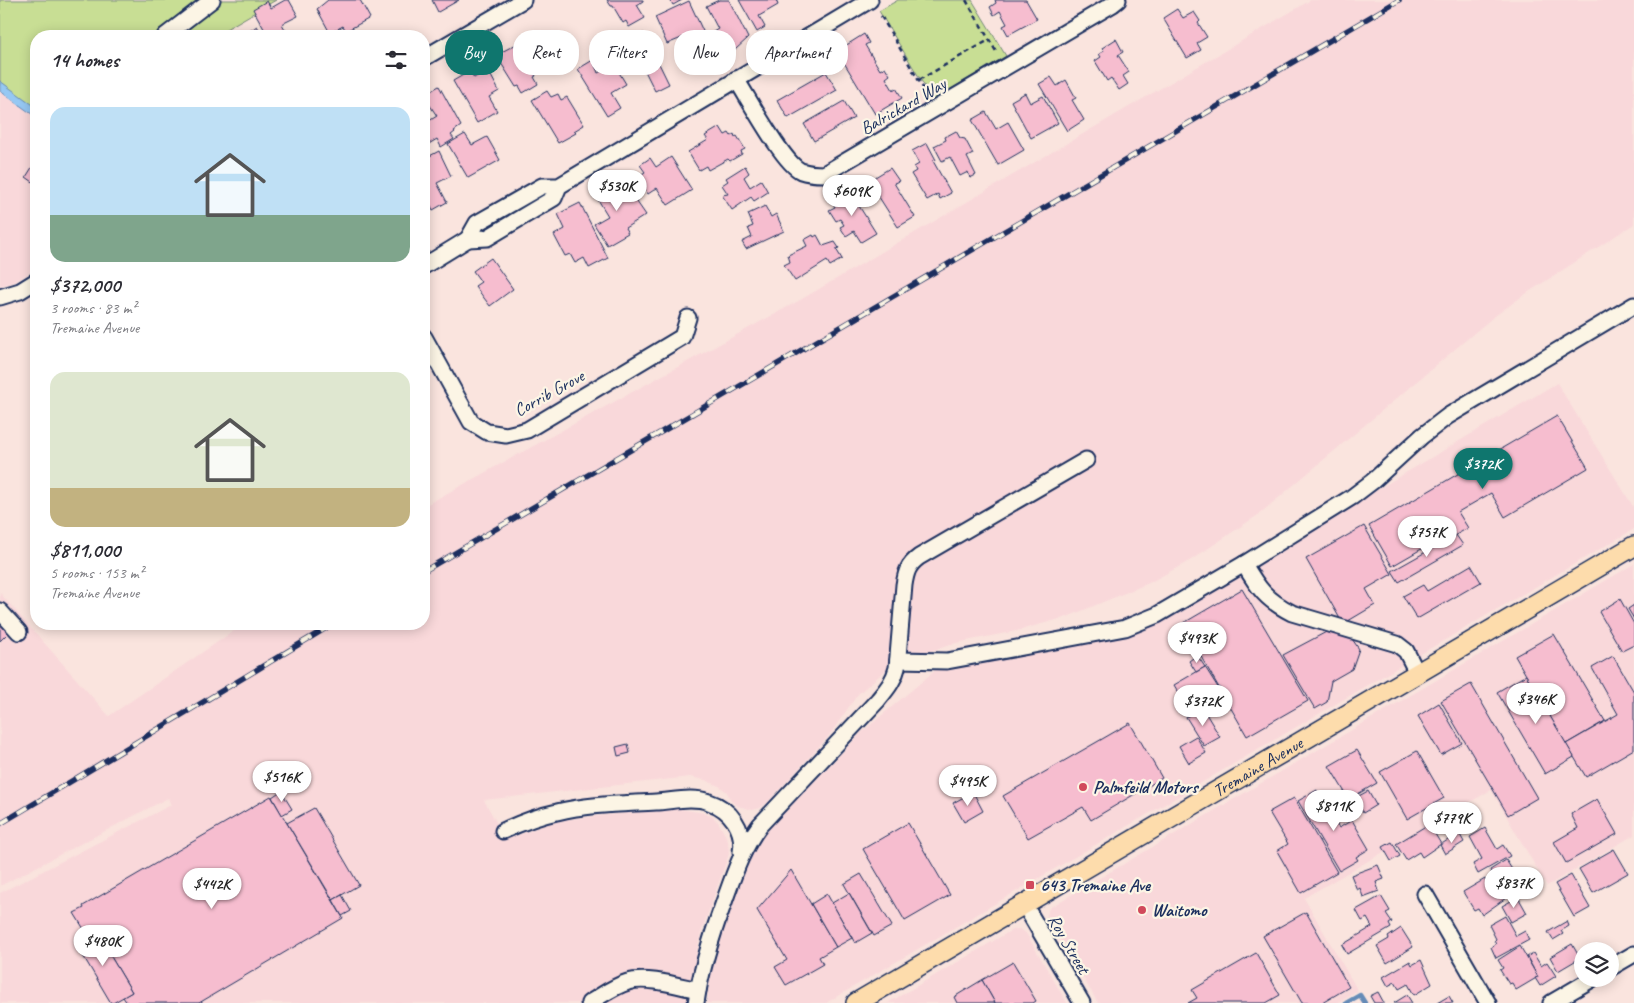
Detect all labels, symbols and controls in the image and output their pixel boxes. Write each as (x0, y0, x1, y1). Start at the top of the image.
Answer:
chip: Buy (445, 30, 503, 75)
chip: Rent (513, 30, 579, 75)
chip: Filters (589, 30, 664, 75)
chip: New (674, 30, 736, 75)
chip: Apartment (746, 30, 848, 75)
icon: filters (382, 46, 410, 74)
text: 14 homes (50, 47, 119, 73)
street label: Balrickard Way (856, 72, 951, 139)
icon: home (185, 140, 275, 230)
pin: $530K (582, 170, 652, 212)
pin: $609K (817, 174, 887, 217)
text: $530K (599, 176, 635, 196)
text: $609K (833, 181, 871, 201)
text: $372,000 (50, 272, 120, 298)
text: 3 rooms · 83 m² (50, 298, 136, 318)
text: Tremaine Avenue (50, 318, 139, 338)
street label: Corrib Grove (510, 364, 589, 421)
icon: home (185, 405, 275, 495)
pin: $372K (1448, 448, 1518, 490)
text: $372K (1465, 454, 1501, 474)
pin: $757K (1392, 516, 1462, 558)
text: $757K (1409, 522, 1445, 542)
text: $811,000 (50, 537, 120, 563)
text: 5 rooms · 153 m² (50, 563, 144, 583)
text: Tremaine Avenue (50, 583, 139, 603)
pin: $493K (1162, 622, 1232, 664)
text: $493K (1179, 628, 1215, 648)
pin: $346K (1501, 682, 1571, 725)
pin: $372K (1168, 684, 1238, 727)
text: $346K (1517, 689, 1555, 709)
text: $372K (1185, 691, 1221, 711)
street label: Tremaine Avenue (1209, 731, 1308, 802)
pin: $516K (247, 760, 317, 803)
pin: $495K (933, 764, 1003, 807)
text: $516K (263, 767, 301, 787)
text: $495K (950, 771, 986, 791)
place label: Palmfeild Motors (1093, 776, 1199, 798)
marker: Palmfeild Motors (1077, 781, 1089, 793)
pin: $811K (1299, 790, 1369, 832)
text: $811K (1316, 796, 1352, 816)
pin: $779K (1417, 802, 1487, 844)
text: $779K (1434, 808, 1470, 828)
pin: $837K (1479, 866, 1549, 909)
pin: $442K (177, 868, 247, 910)
text: $837K (1496, 873, 1532, 893)
text: $442K (194, 874, 230, 894)
place label: 643 Tremaine Ave (1040, 874, 1152, 896)
marker: 643 Tremaine Ave (1024, 879, 1036, 891)
place label: Waitomo (1152, 899, 1208, 921)
marker: Waitomo (1136, 904, 1148, 916)
street label: Roy Street (1043, 910, 1096, 979)
pin: $480K (68, 924, 138, 967)
text: $480K (85, 931, 121, 951)
map controls (1574, 942, 1619, 987)
button: layers (1574, 942, 1619, 987)

